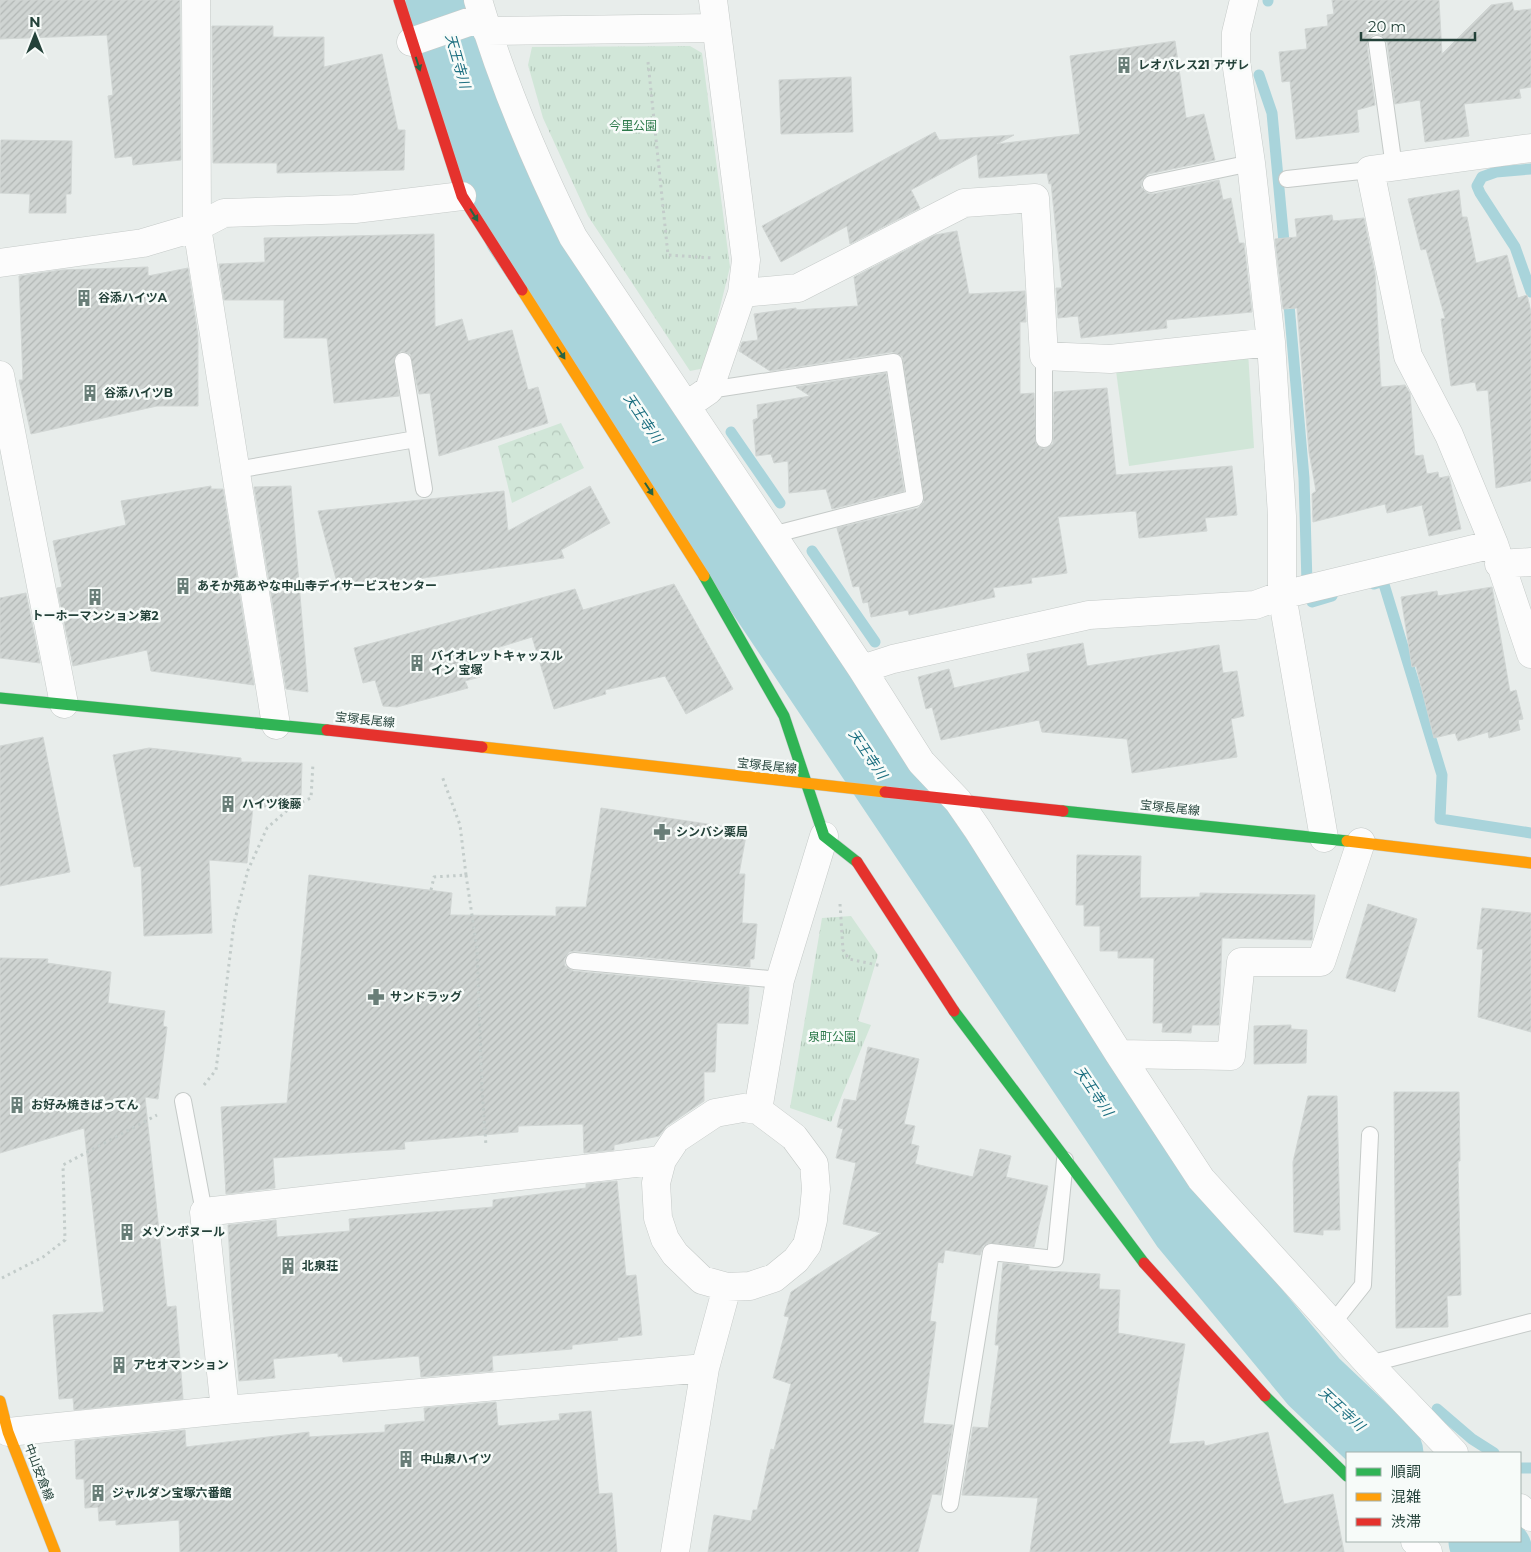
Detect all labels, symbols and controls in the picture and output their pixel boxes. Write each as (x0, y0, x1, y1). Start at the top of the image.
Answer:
north arrow (10, 10, 60, 60)
scale bar (1361, 10, 1475, 42)
text: N (29, 13, 41, 31)
text: 20 m (1368, 17, 1406, 36)
water label: 天王寺川 (442, 32, 475, 92)
building icon: レオパレス21 アザレ (1114, 55, 1134, 75)
one-way arrow (415, 56, 422, 71)
place label: レオパレス21 アザレ (1138, 57, 1249, 72)
park label: 今里公園 (609, 118, 657, 133)
one-way arrow (469, 209, 479, 222)
building icon: 谷添ハイツA (74, 288, 94, 308)
place label: 谷添ハイツA (98, 290, 168, 305)
one-way arrow (556, 346, 566, 359)
building icon: 谷添ハイツB (80, 383, 100, 403)
place label: 谷添ハイツB (104, 385, 173, 400)
water label: 天王寺川 (620, 390, 667, 448)
one-way arrow (645, 482, 654, 496)
building icon: あそか苑あやな中山寺デイサービスセンター (173, 576, 193, 596)
place label: あそか苑あやな中山寺デイサービスセンター (197, 578, 437, 593)
building icon: トーホーマンション第2 (85, 587, 105, 607)
place label: トーホーマンション第2 (31, 608, 159, 623)
place label: バイオレットキャッスル イン 宝塚 (431, 648, 563, 677)
building icon: バイオレットキャッスル イン 宝塚 (407, 653, 427, 673)
street label: 宝塚長尾線 (334, 709, 396, 730)
water label: 天王寺川 (845, 726, 892, 784)
street label: 宝塚長尾線 (736, 755, 798, 776)
building icon: ハイツ後藤 (218, 794, 238, 814)
place label: ハイツ後藤 (242, 796, 302, 811)
street label: 宝塚長尾線 (1139, 797, 1201, 818)
pharmacy icon: シンバシ薬局 (652, 822, 672, 842)
place label: シンバシ薬局 (676, 824, 748, 839)
pharmacy icon: サンドラッグ (366, 987, 386, 1007)
place label: サンドラッグ (390, 989, 462, 1004)
park label: 泉町公園 (808, 1029, 856, 1044)
water label: 天王寺川 (1071, 1063, 1118, 1121)
building icon: お好み焼きばってん (7, 1095, 27, 1115)
place label: お好み焼きばってん (31, 1097, 138, 1112)
building icon: メゾンボヌール (117, 1222, 137, 1242)
place label: メゾンボヌール (141, 1224, 225, 1239)
building icon: 北泉荘 (278, 1256, 298, 1276)
place label: 北泉荘 (302, 1258, 338, 1273)
building icon: アセオマンション (109, 1355, 129, 1375)
place label: アセオマンション (133, 1357, 229, 1372)
water label: 天王寺川 (1315, 1383, 1370, 1436)
street label: 中山安倉線 (22, 1441, 57, 1503)
building icon: 中山泉ハイツ (396, 1449, 416, 1469)
place label: 中山泉ハイツ (420, 1451, 492, 1466)
legend (1346, 1452, 1521, 1542)
text: 順調 (1391, 1462, 1421, 1481)
building icon: ジャルダン宝塚六番館 (88, 1483, 108, 1503)
place label: ジャルダン宝塚六番館 (112, 1485, 231, 1500)
text: 混雑 (1391, 1487, 1421, 1506)
text: 渋滞 (1391, 1512, 1421, 1531)

